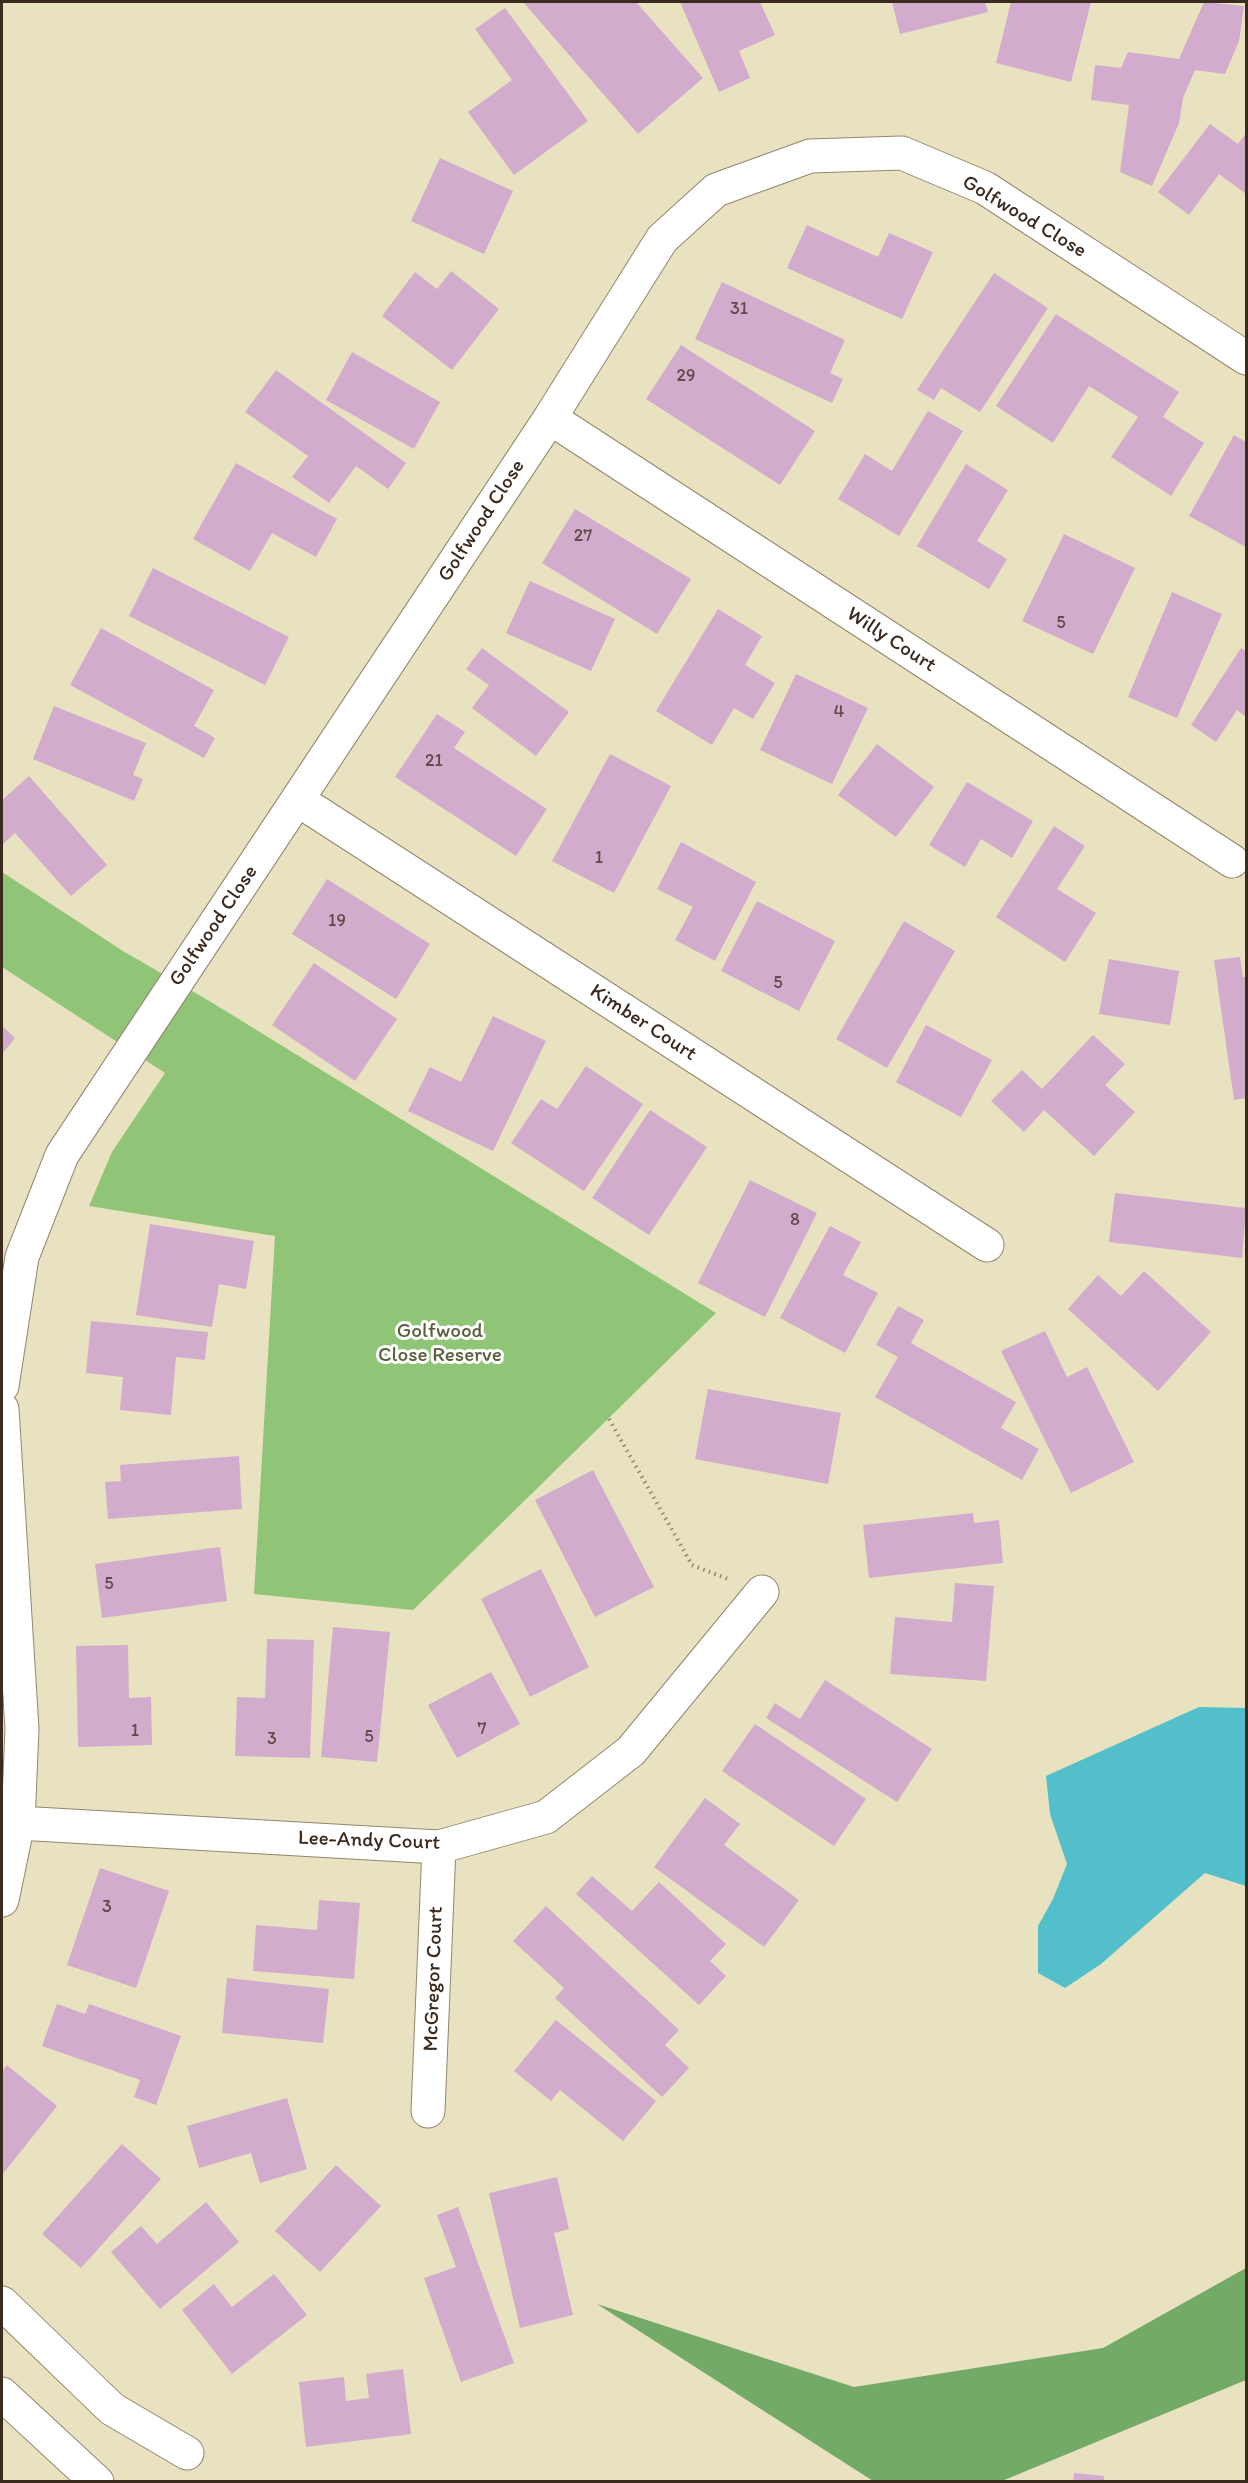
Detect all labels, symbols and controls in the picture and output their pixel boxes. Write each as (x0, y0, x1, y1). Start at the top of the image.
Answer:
street label: Golfwood Close (957, 170, 1091, 264)
house number: 31 (730, 298, 748, 320)
house number: 29 (677, 365, 695, 387)
street label: Golfwood Close (433, 455, 531, 587)
house number: 27 (574, 525, 592, 547)
street label: Willy Court (841, 602, 941, 678)
house number: 5 (1056, 612, 1066, 634)
house number: 4 (834, 701, 844, 723)
house number: 21 (425, 750, 443, 772)
house number: 1 (595, 847, 603, 869)
street label: Golfwood Close (164, 861, 264, 991)
house number: 19 (328, 910, 346, 932)
house number: 5 (773, 972, 783, 994)
street label: Kimber Court (585, 979, 701, 1067)
house number: 8 (790, 1209, 800, 1231)
park label: Golfwood Close Reserve (378, 1319, 502, 1369)
house number: 5 (104, 1573, 114, 1595)
house number: 7 (478, 1718, 486, 1740)
house number: 1 (131, 1720, 139, 1742)
house number: 5 (364, 1726, 374, 1748)
house number: 3 (267, 1728, 277, 1750)
street label: Lee-Andy Court (298, 1826, 440, 1856)
house number: 3 (102, 1896, 112, 1918)
street label: McGregor Court (419, 1906, 449, 2052)

